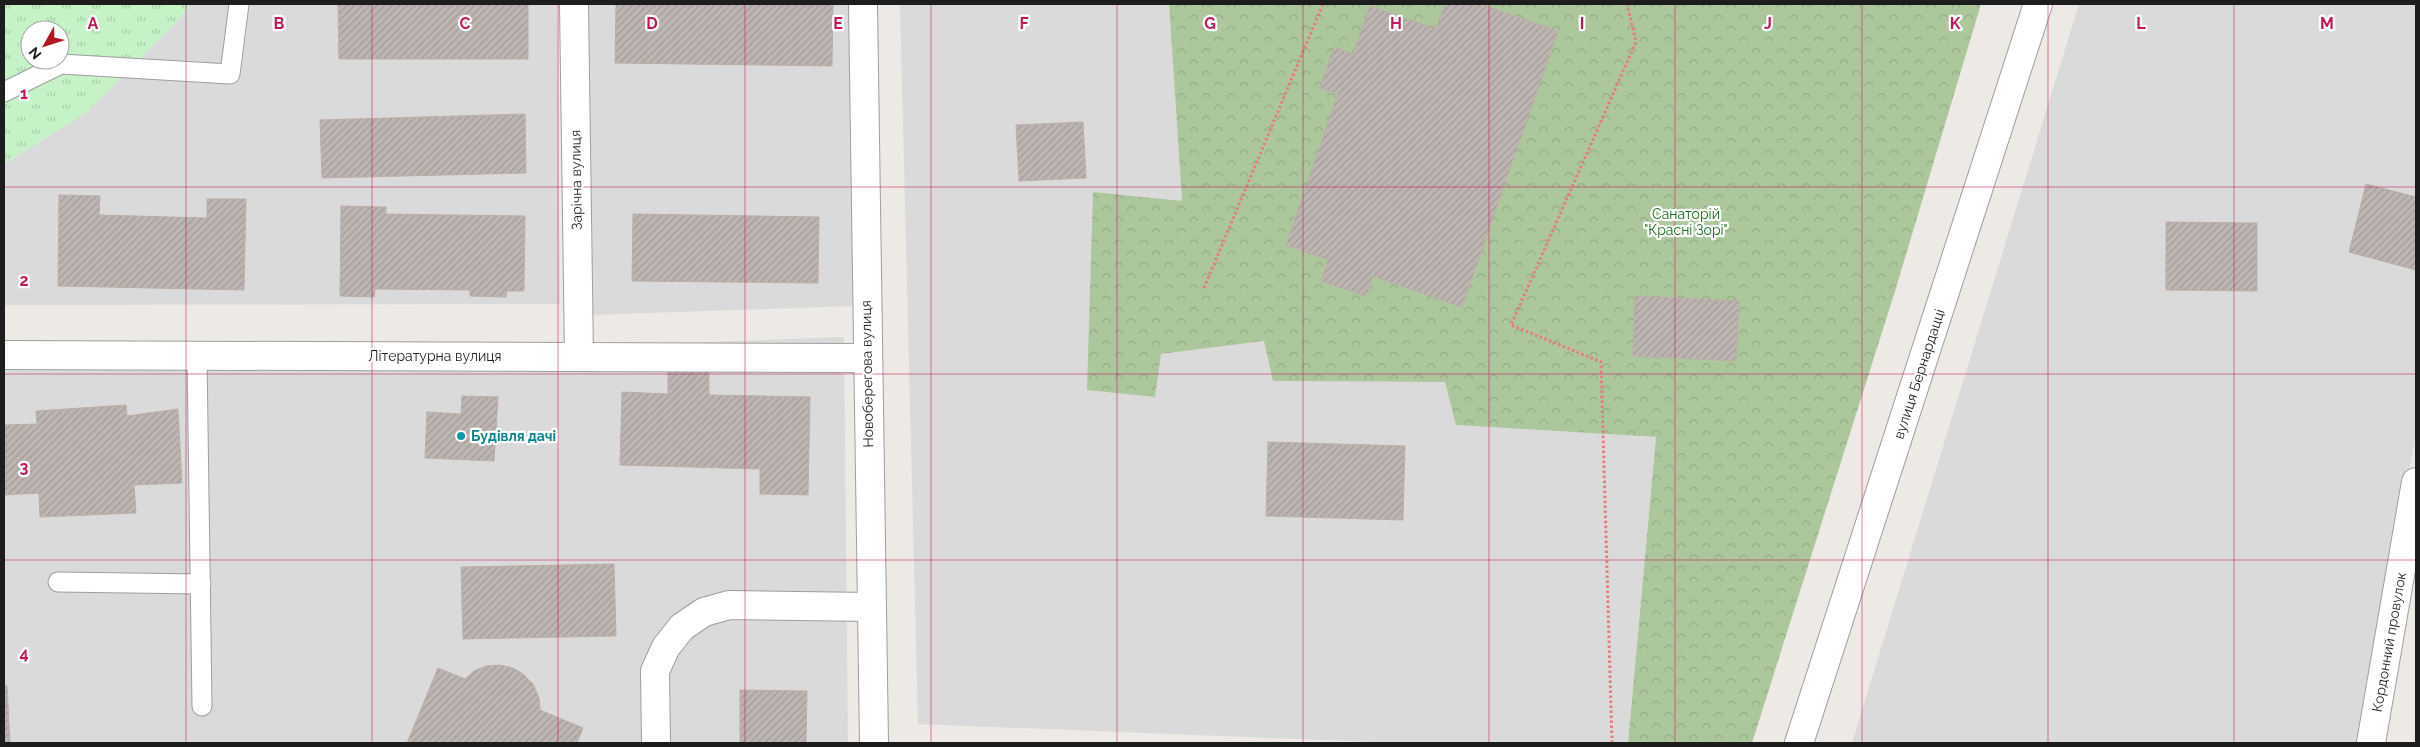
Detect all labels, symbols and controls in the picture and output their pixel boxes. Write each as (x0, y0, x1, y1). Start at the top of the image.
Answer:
text: A (88, 14, 99, 33)
text: B (274, 14, 285, 33)
text: C (460, 14, 471, 33)
text: D (646, 14, 658, 33)
text: E (833, 14, 843, 33)
text: F (1019, 14, 1029, 33)
text: G (1204, 14, 1216, 33)
text: H (1390, 14, 1402, 33)
text: I (1580, 14, 1584, 33)
text: J (1764, 14, 1772, 33)
text: K (1950, 14, 1961, 33)
text: L (2136, 14, 2146, 33)
text: M (2320, 14, 2334, 33)
north arrow (20, 20, 70, 70)
text: N (25, 44, 44, 62)
text: 1 (20, 84, 28, 103)
street label: Зарічна вулиця (567, 130, 585, 230)
park label: Санаторій "Красні Зорі" (1644, 206, 1728, 238)
text: 2 (19, 271, 29, 290)
street label: Новоберегова вулиця (858, 300, 876, 448)
street label: вулиця Бернардацці (1890, 307, 1948, 441)
street label: Літературна вулиця (368, 348, 502, 364)
place label: Будівля дачі (471, 428, 556, 444)
marker: Будівля дачі (455, 430, 467, 442)
text: 3 (20, 458, 29, 477)
street label: Кордонний провулок (2369, 571, 2409, 713)
text: 4 (19, 644, 29, 663)

